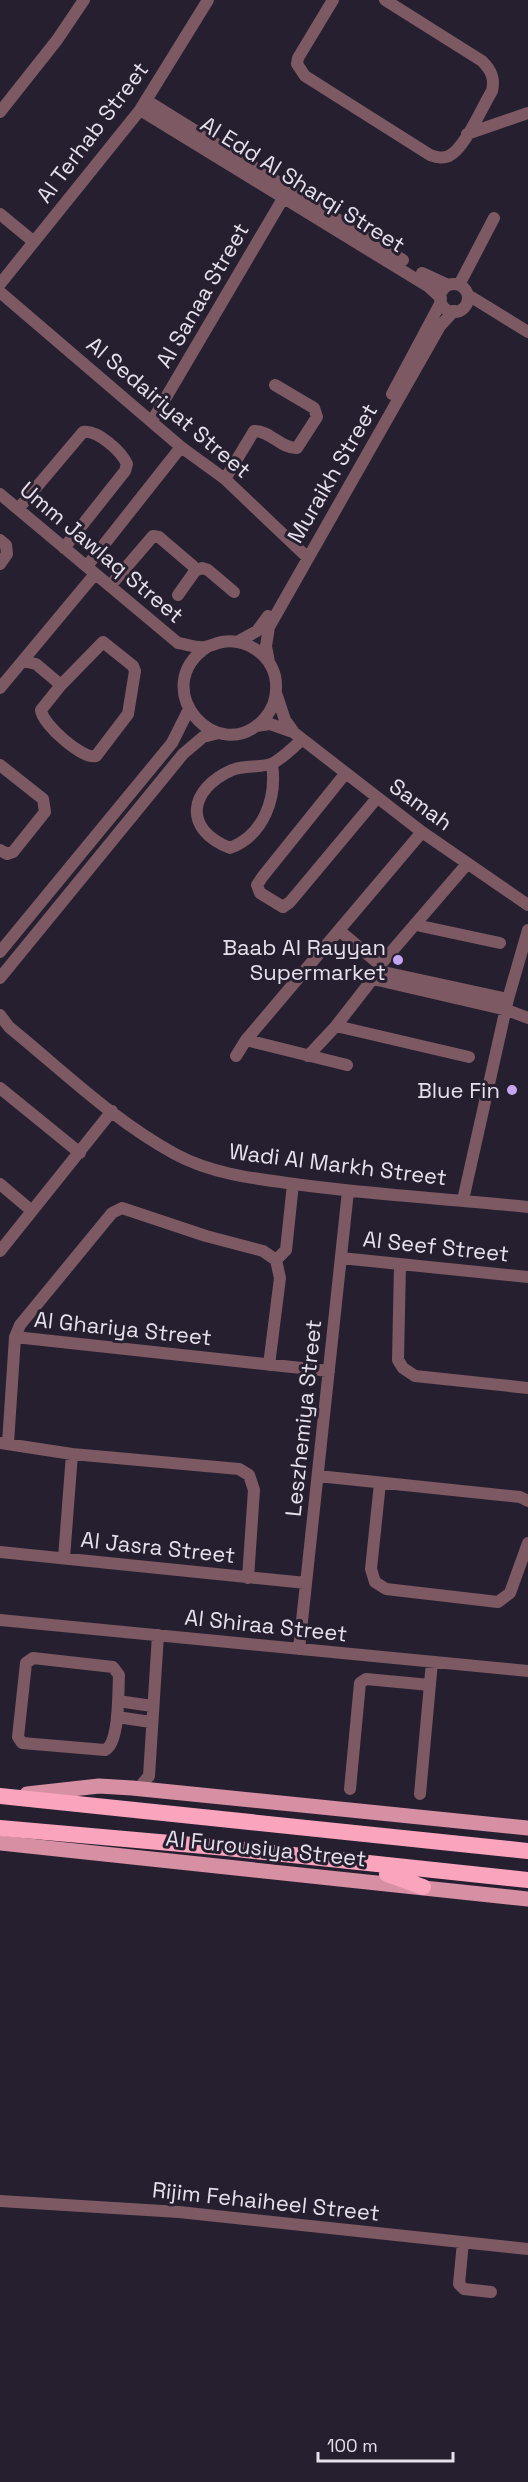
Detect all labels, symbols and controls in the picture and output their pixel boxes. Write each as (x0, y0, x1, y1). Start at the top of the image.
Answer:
street label: Al Terhab Street (30, 56, 154, 208)
street label: Al Edd Al Sharqi Street (196, 110, 410, 258)
street label: Al Sanaa Street (149, 218, 255, 372)
street label: Al Sedairiyat Street (81, 330, 257, 484)
street label: Muraikh Street (281, 398, 383, 548)
street label: Umm Jawlaq Street (14, 475, 190, 629)
street label: Samah (384, 772, 458, 836)
place label: Baab Al Rayyan Supermarket (222, 933, 386, 986)
marker: Baab Al Rayyan Supermarket (391, 953, 405, 967)
place label: Blue Fin (417, 1076, 500, 1104)
marker: Blue Fin (505, 1083, 519, 1097)
street label: Wadi Al Markh Street (227, 1137, 449, 1191)
street label: Al Seef Street (362, 1224, 510, 1268)
street label: Al Ghariya Street (33, 1305, 213, 1351)
street label: Leszhemiya Street (279, 1318, 327, 1518)
street label: Al Jasra Street (79, 1525, 237, 1569)
street label: Al Shiraa Street (183, 1603, 349, 1647)
street label: Al Furousiya Street (164, 1824, 368, 1872)
street label: Rijim Fehaiheel Street (151, 2175, 381, 2227)
scale bar (318, 2425, 453, 2463)
text: 100 m (327, 2434, 378, 2457)

